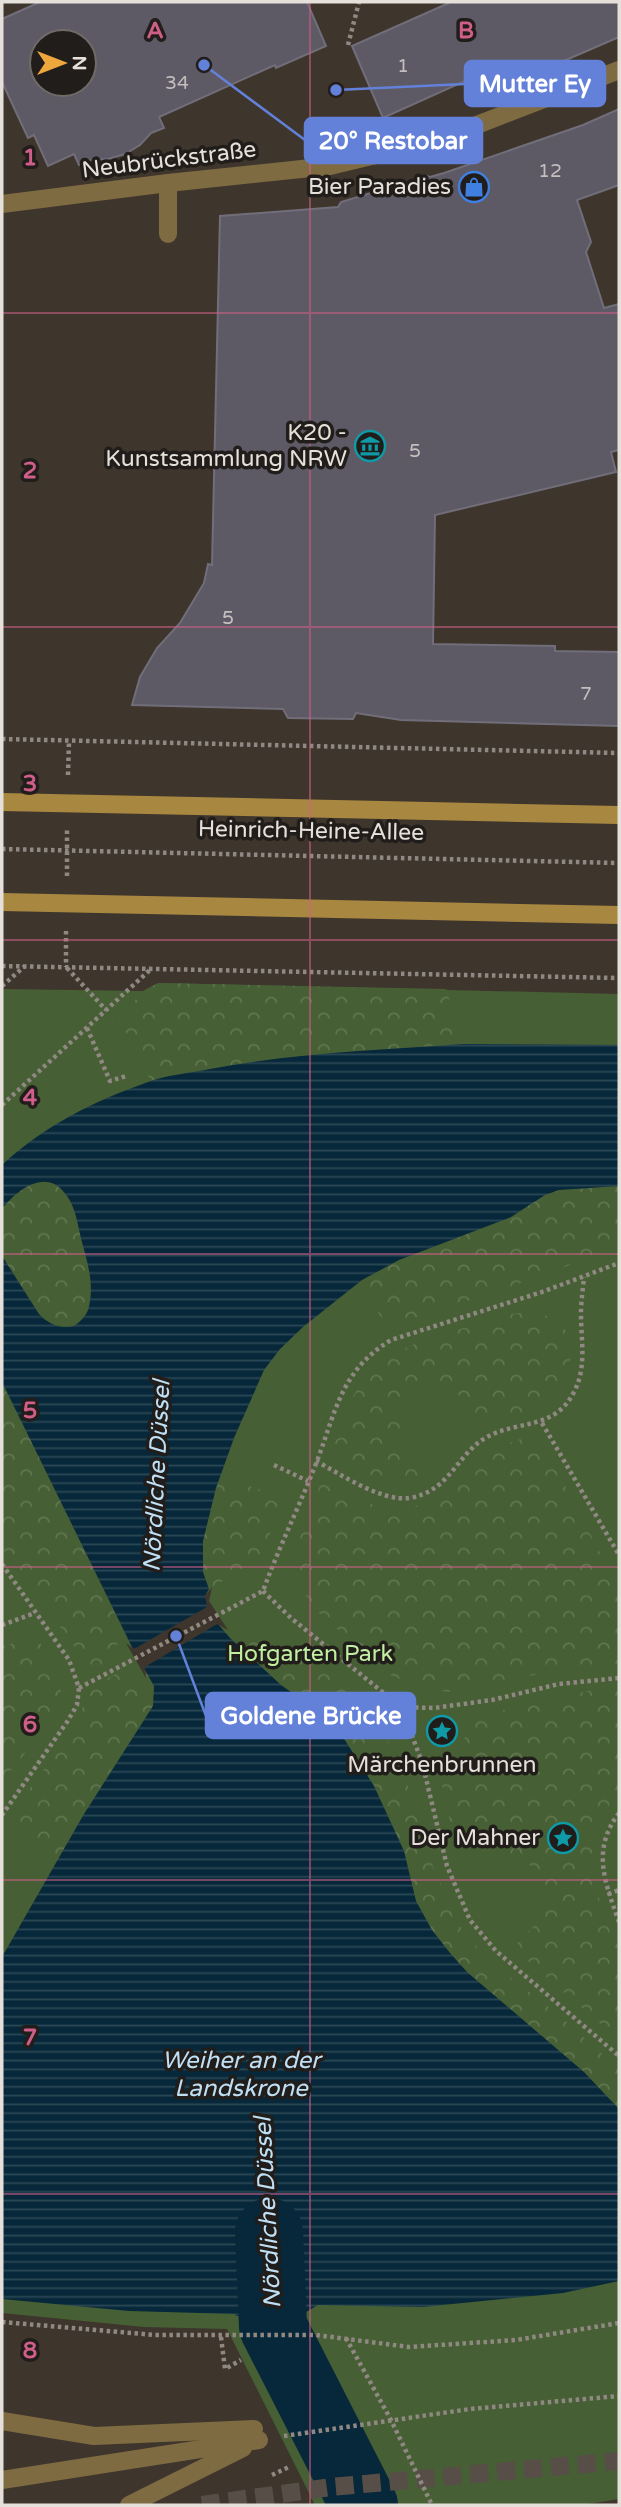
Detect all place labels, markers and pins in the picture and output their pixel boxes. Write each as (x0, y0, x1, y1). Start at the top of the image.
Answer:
callout: Mutter Ey (465, 61, 605, 106)
callout: 20° Restobar (305, 118, 482, 163)
shop icon: Bier Paradies (457, 170, 491, 204)
place label: Bier Paradies (308, 173, 451, 201)
place label: K20 - Kunstsammlung NRW (105, 419, 347, 473)
museum icon: K20 - Kunstsammlung NRW (353, 429, 387, 463)
callout: Goldene Brücke (206, 1693, 415, 1738)
place icon: Märchenbrunnen (425, 1714, 459, 1748)
place label: Märchenbrunnen (347, 1751, 537, 1779)
place icon: Der Mahner (546, 1821, 580, 1855)
place label: Der Mahner (410, 1824, 540, 1852)

